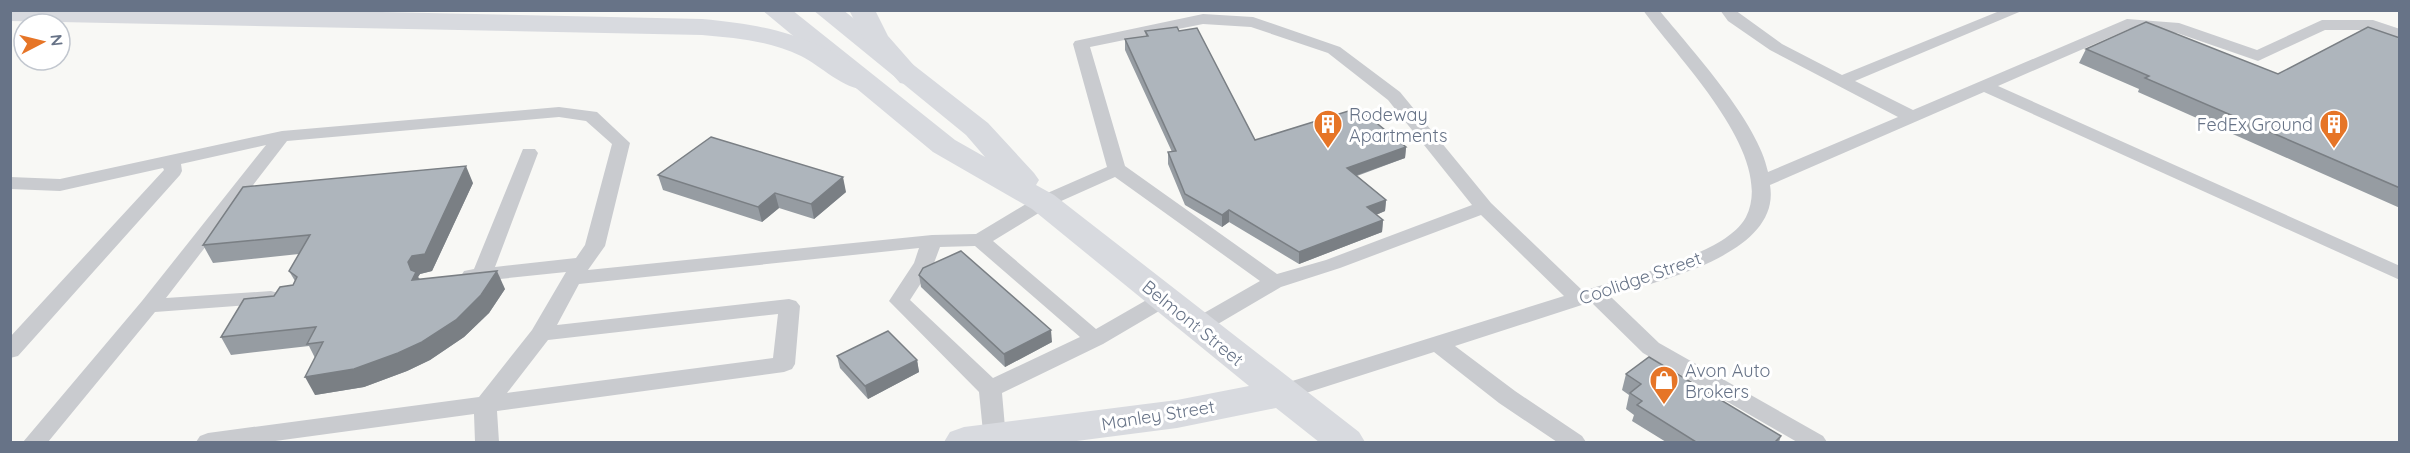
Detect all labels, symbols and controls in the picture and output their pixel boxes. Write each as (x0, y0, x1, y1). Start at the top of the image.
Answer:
north arrow (12, 12, 72, 72)
text: N (46, 33, 68, 47)
place label: Rodeway Apartments (1349, 103, 1447, 147)
building icon: Rodeway Apartments (1312, 108, 1344, 150)
building icon: FedEx Ground (2318, 108, 2350, 150)
place label: FedEx Ground (2197, 113, 2313, 136)
street label: Coolidge Street (1576, 246, 1704, 310)
street label: Belmont Street (1138, 275, 1248, 371)
place label: Avon Auto Brokers (1685, 359, 1770, 403)
shop icon: Avon Auto Brokers (1648, 364, 1680, 406)
street label: Manley Street (1100, 395, 1216, 435)

